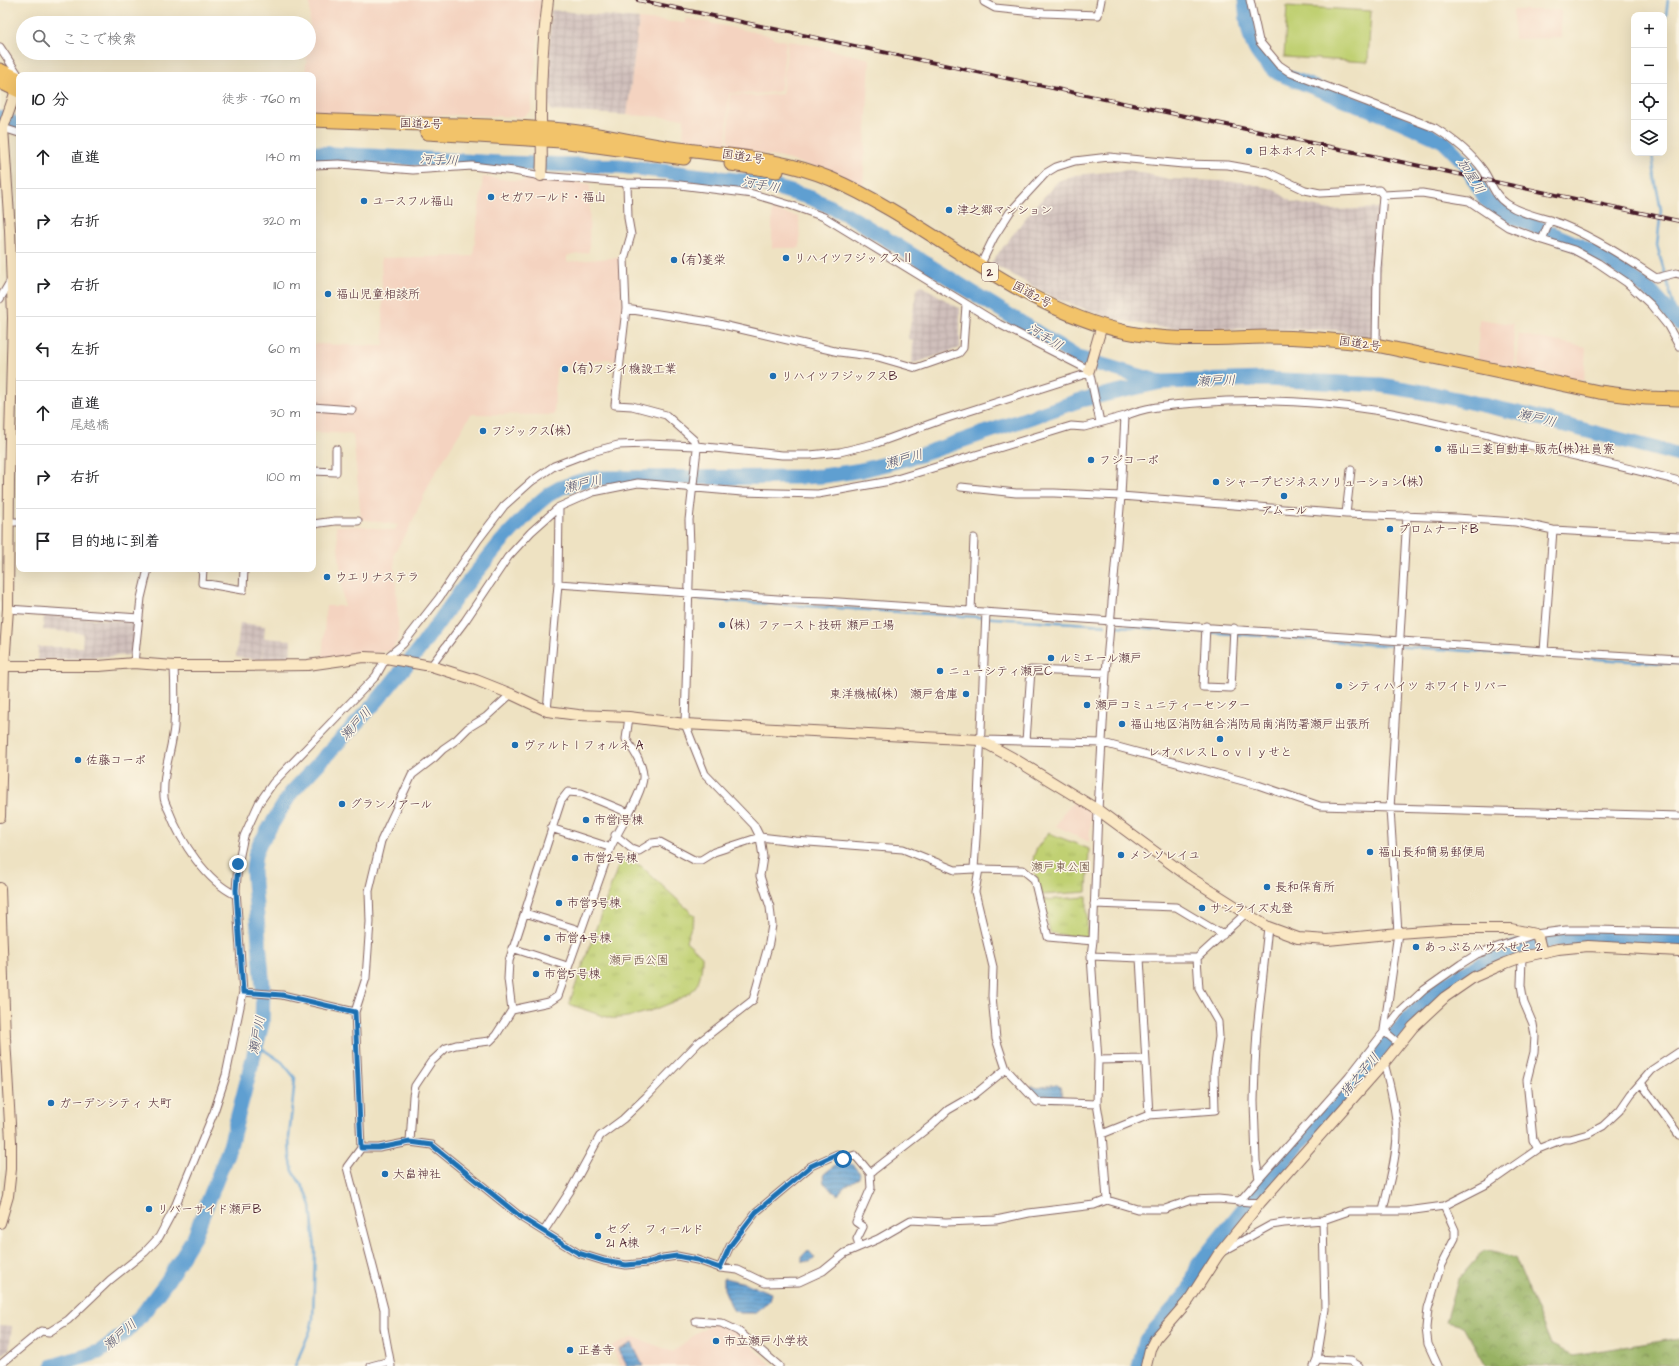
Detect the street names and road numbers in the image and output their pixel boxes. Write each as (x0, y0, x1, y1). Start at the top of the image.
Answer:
street label: 国道2号 (399, 115, 443, 133)
street label: 国道2号 (721, 146, 765, 168)
road number: 2 (982, 263, 998, 281)
street label: 国道2号 (1009, 277, 1055, 313)
street label: 国道2号 (1338, 333, 1382, 355)

